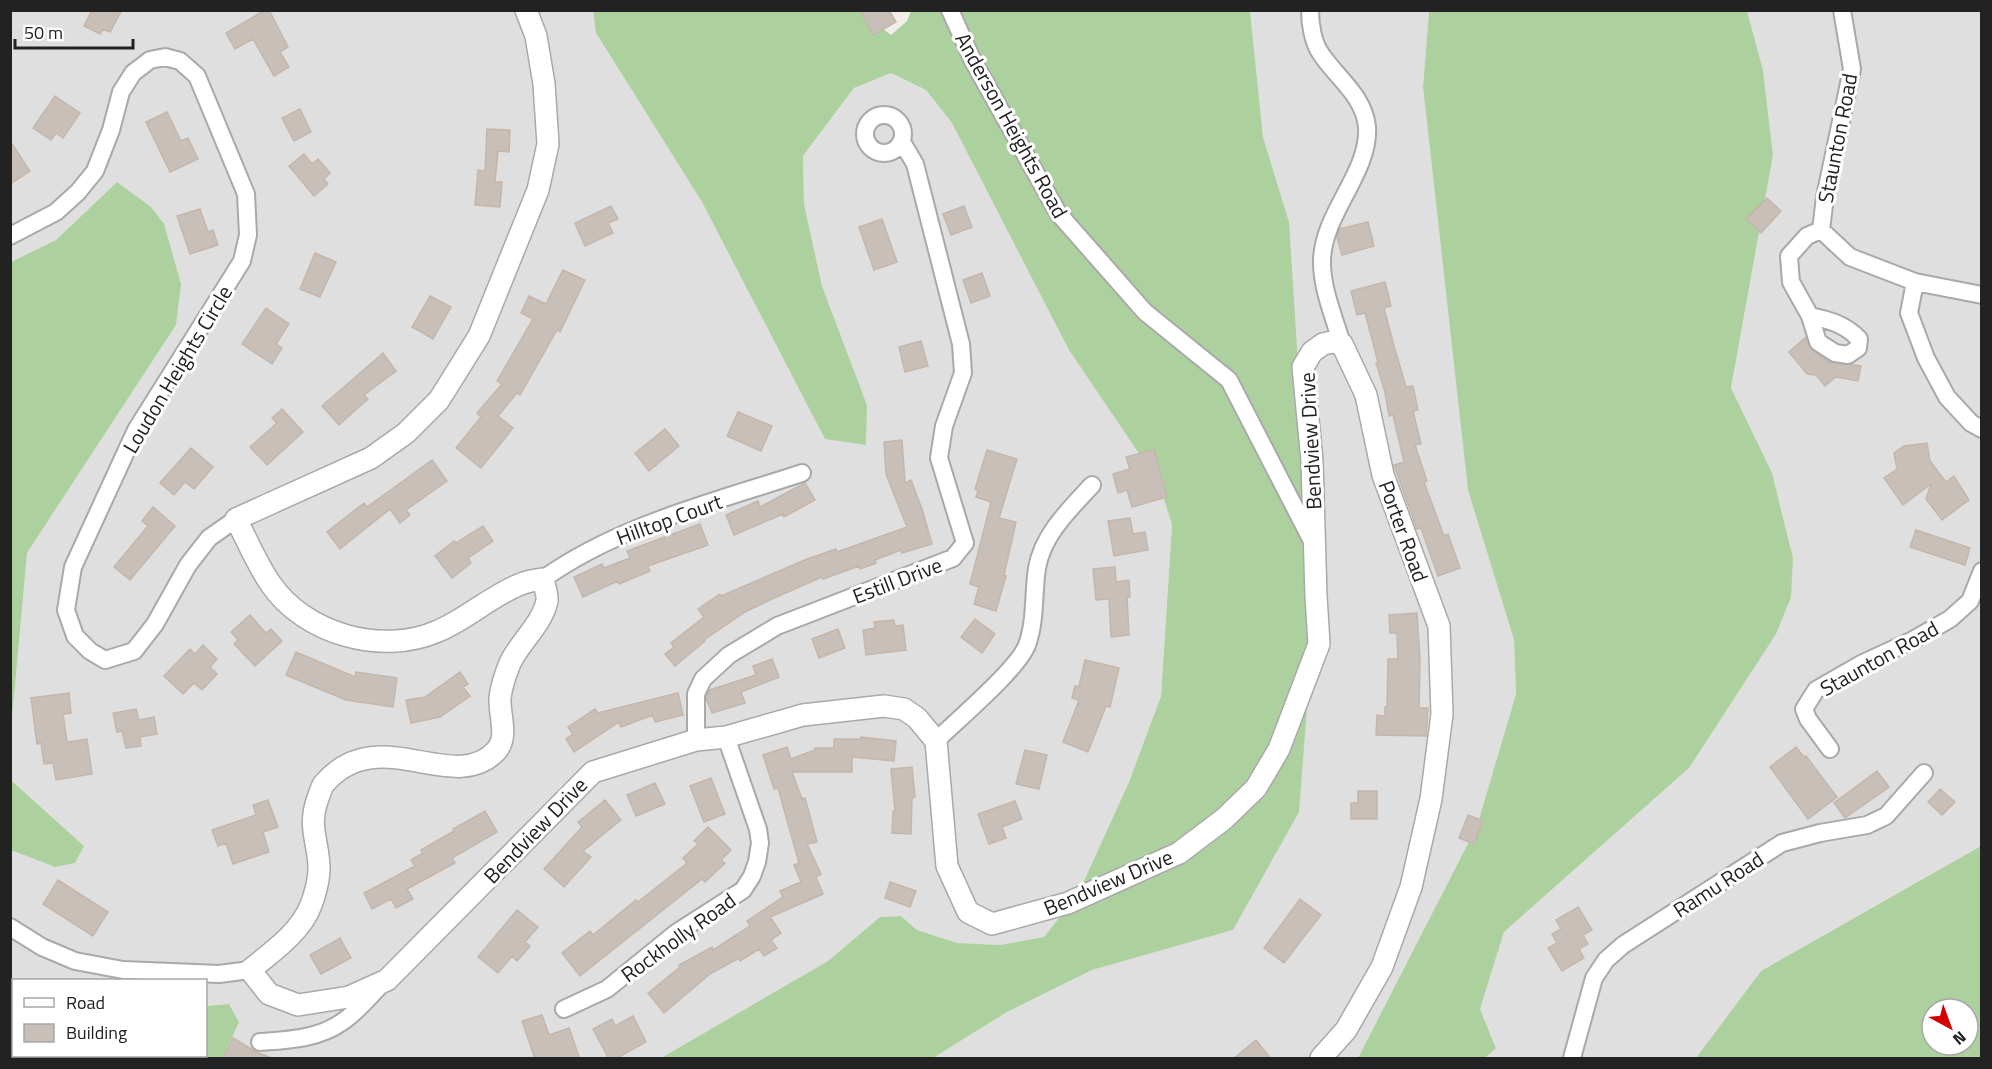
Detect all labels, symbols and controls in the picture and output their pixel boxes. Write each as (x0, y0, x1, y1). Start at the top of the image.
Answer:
scale bar (15, 12, 134, 50)
text: 50 m (24, 19, 63, 46)
street label: Anderson Heights Road (948, 26, 1076, 224)
street label: Staunton Road (1809, 71, 1865, 205)
street label: Loudon Heights Circle (114, 279, 240, 459)
street label: Bendview Drive (1290, 371, 1330, 511)
street label: Porter Road (1371, 476, 1437, 586)
street label: Hilltop Court (612, 485, 727, 553)
street label: Estill Drive (848, 548, 946, 612)
street label: Staunton Road (1814, 612, 1944, 704)
street label: Bendview Drive (476, 769, 594, 891)
street label: Bendview Drive (1038, 840, 1178, 924)
street label: Ramu Road (1666, 843, 1770, 925)
street label: Rockholly Road (614, 884, 742, 990)
legend (12, 979, 207, 1057)
text: Road (66, 989, 105, 1016)
north arrow (1920, 997, 1980, 1057)
text: Building (66, 1019, 127, 1046)
text: N (1948, 1026, 1972, 1051)

